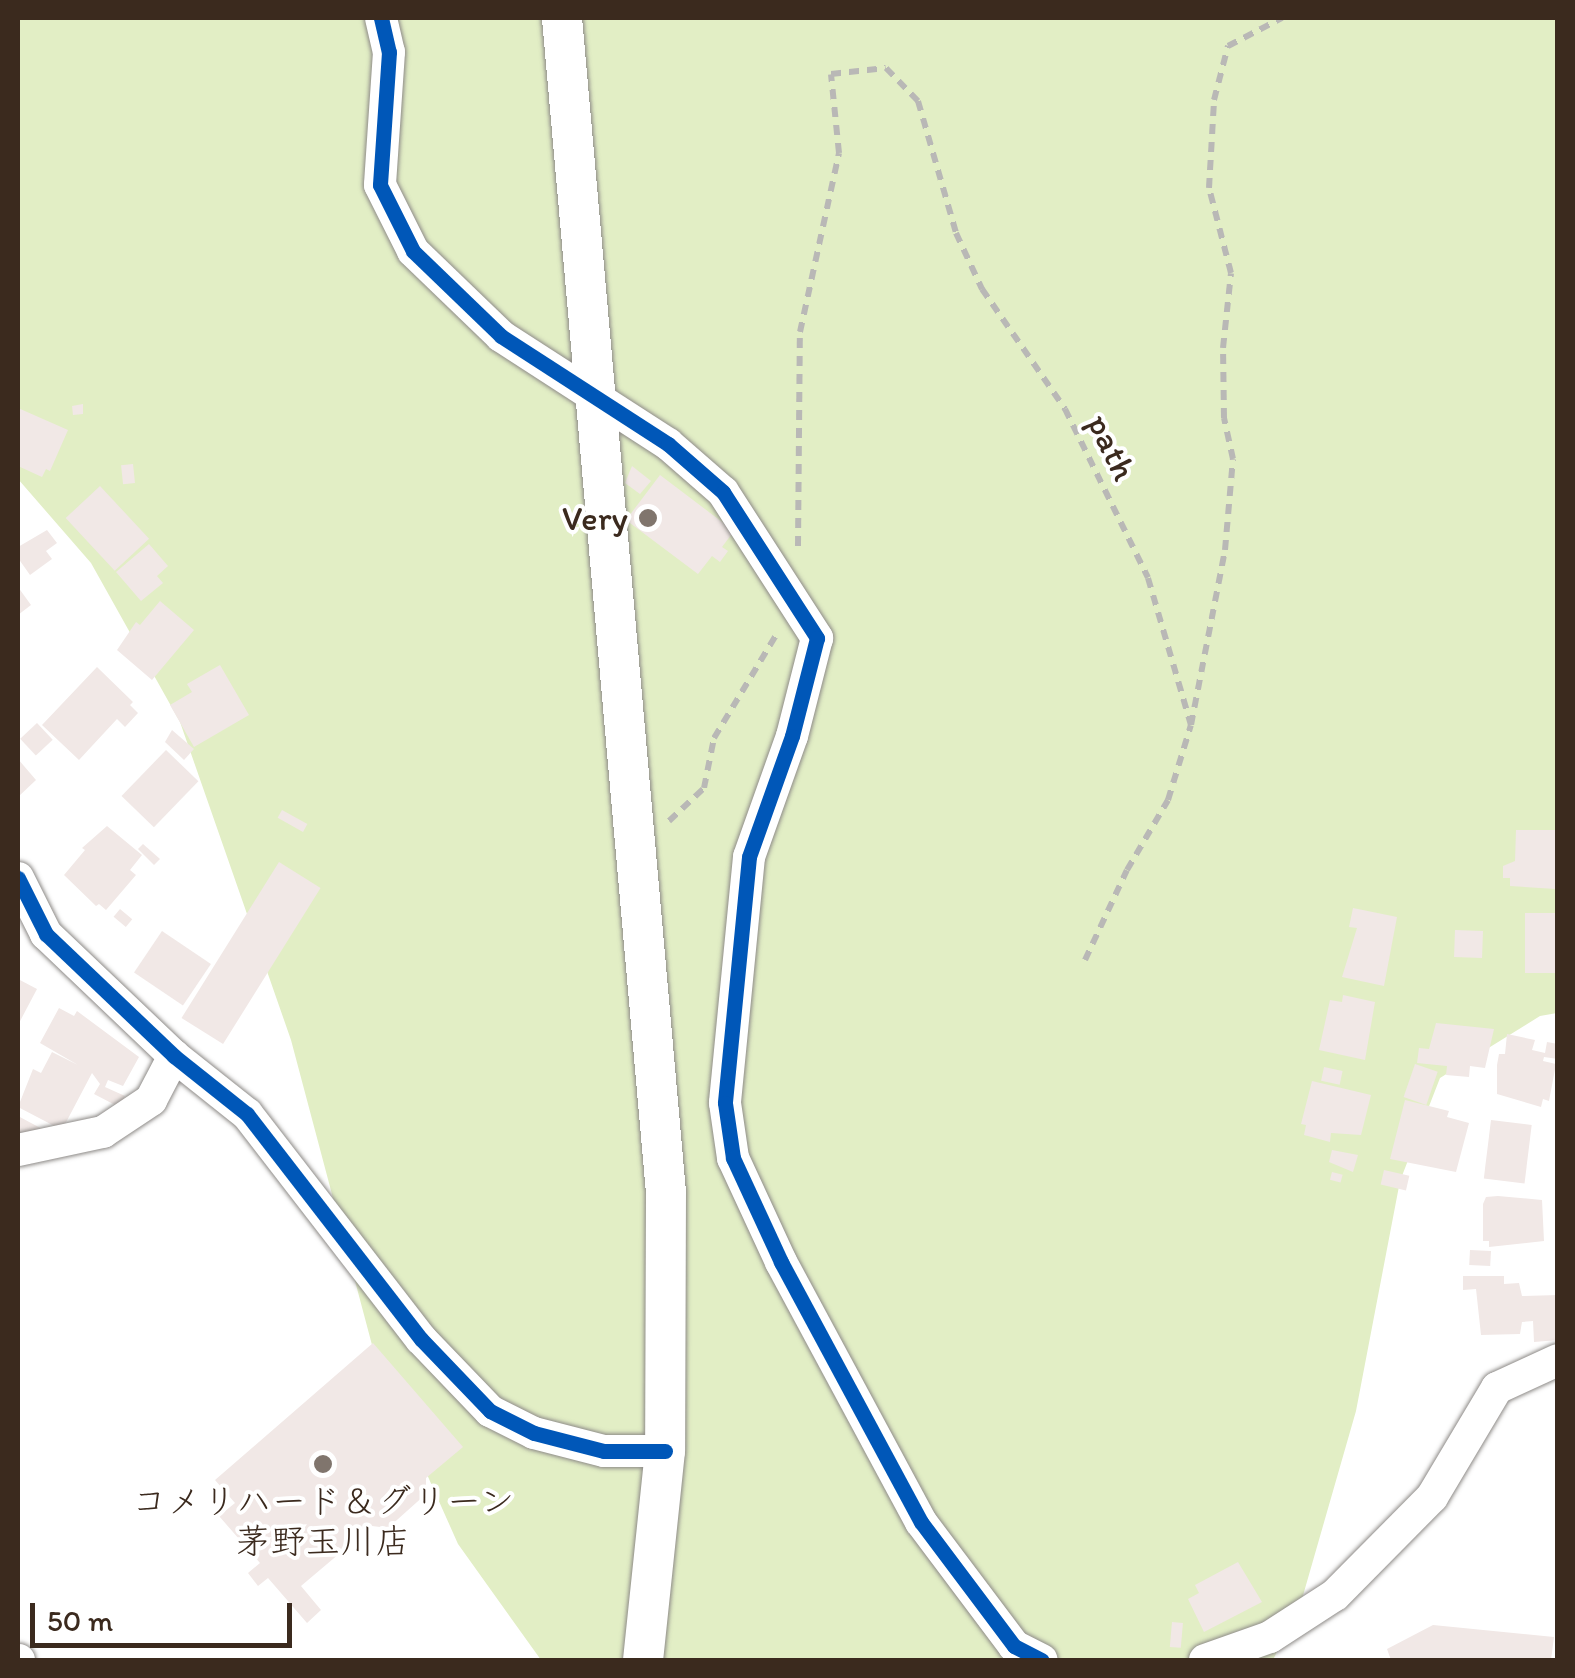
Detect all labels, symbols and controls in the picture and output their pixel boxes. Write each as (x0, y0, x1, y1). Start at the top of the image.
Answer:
street label: path (1078, 407, 1146, 487)
place label: Very (562, 497, 628, 539)
marker: Very (637, 507, 659, 529)
marker: コメリハード＆グリーン 茅野玉川店 (312, 1453, 334, 1475)
place label: コメリハード＆グリーン 茅野玉川店 (131, 1480, 515, 1562)
scale bar (35, 1583, 298, 1645)
text: 50 m (47, 1602, 113, 1639)

